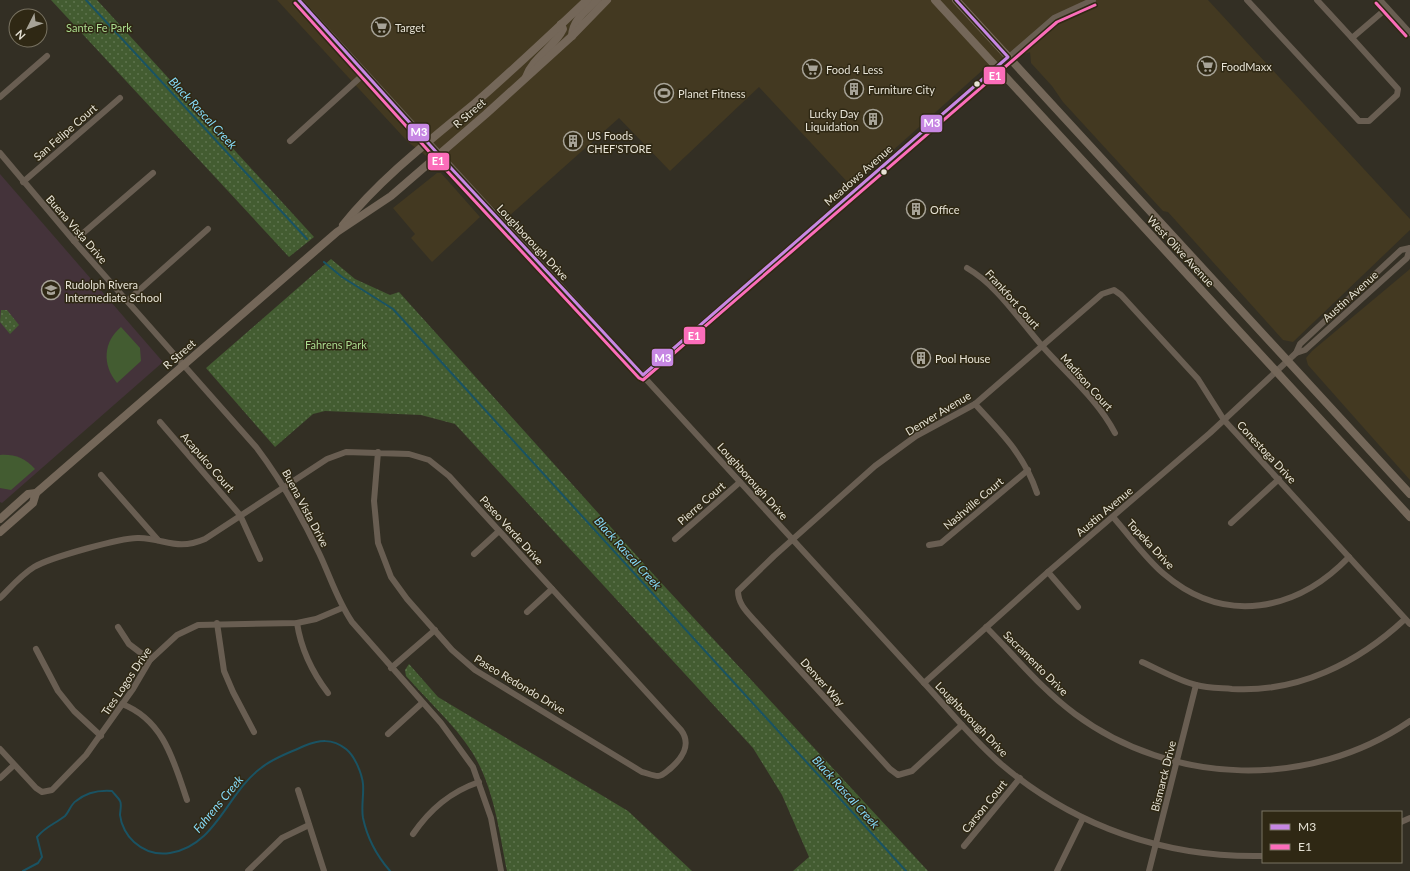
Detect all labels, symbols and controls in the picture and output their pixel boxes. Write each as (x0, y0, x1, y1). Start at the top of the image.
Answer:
north arrow (8, 8, 48, 48)
supermarket icon: Target (370, 16, 392, 38)
park label: Sante Fe Park (66, 21, 132, 34)
place label: Target (395, 21, 425, 34)
text: N (13, 28, 28, 43)
supermarket icon: FoodMaxx (1196, 55, 1218, 77)
supermarket icon: Food 4 Less (801, 58, 823, 80)
place label: FoodMaxx (1221, 60, 1272, 73)
place label: Food 4 Less (826, 63, 883, 76)
line badge: E1 (983, 66, 1006, 85)
text: E1 (989, 69, 1001, 82)
water label: Black Rascal Creek (166, 74, 240, 152)
building icon: Furniture City (843, 78, 865, 100)
unlabelled marker (972, 79, 982, 89)
sports icon: Planet Fitness (653, 82, 675, 104)
place label: Furniture City (868, 83, 935, 96)
place label: Planet Fitness (678, 87, 746, 100)
street label: R Street (450, 95, 488, 131)
street label: San Felipe Court (31, 101, 99, 163)
place label: Lucky Day Liquidation (805, 107, 859, 133)
building icon: Lucky Day Liquidation (862, 108, 884, 130)
line badge: M3 (920, 114, 943, 133)
text: M3 (924, 116, 940, 129)
line badge: M3 (407, 123, 430, 142)
text: M3 (411, 125, 427, 138)
place label: US Foods CHEF'STORE (587, 129, 652, 155)
building icon: US Foods CHEF'STORE (562, 130, 584, 152)
street label: Meadows Avenue (821, 142, 895, 208)
line badge: E1 (427, 152, 450, 171)
text: E1 (432, 154, 444, 167)
unlabelled marker (879, 167, 889, 177)
street label: Buena Vista Drive (44, 192, 110, 266)
building icon: Office (905, 198, 927, 220)
street label: Loughborough Drive (495, 201, 572, 283)
place label: Office (930, 203, 960, 216)
street label: West Olive Avenue (1145, 213, 1217, 289)
street label: Frankfort Court (983, 267, 1043, 331)
street label: Austin Avenue (1320, 268, 1380, 324)
place label: Rudolph Rivera Intermediate School (65, 278, 162, 304)
school or university icon: Rudolph Rivera Intermediate School (40, 279, 62, 301)
line badge: E1 (683, 326, 706, 345)
text: E1 (688, 329, 700, 342)
street label: R Street (160, 336, 198, 372)
park label: Fahrens Park (305, 338, 367, 351)
building icon: Pool House (910, 347, 932, 369)
line badge: M3 (651, 348, 674, 367)
text: M3 (655, 351, 671, 364)
street label: Madison Court (1058, 351, 1116, 413)
place label: Pool House (935, 352, 991, 365)
street label: Denver Avenue (903, 388, 973, 438)
street label: Conestoga Drive (1235, 418, 1299, 486)
street label: Acapulco Court (179, 430, 237, 494)
street label: Loughborough Drive (715, 440, 791, 522)
street label: Buena Vista Drive (280, 467, 332, 549)
street label: Nashville Court (940, 474, 1006, 532)
street label: Pierre Court (674, 479, 728, 527)
street label: Austin Avenue (1073, 483, 1135, 538)
street label: Paseo Verde Drive (478, 493, 547, 567)
water label: Black Rascal Creek (591, 513, 665, 593)
street label: Topeka Drive (1125, 516, 1178, 572)
street label: Sacramento Drive (1001, 628, 1071, 698)
street label: Tres Logos Drive (98, 644, 154, 718)
street label: Paseo Redondo Drive (472, 652, 568, 716)
street label: Denver Way (798, 655, 848, 709)
street label: Loughborough Drive (933, 679, 1011, 759)
street label: Bismarck Drive (1148, 739, 1178, 813)
water label: Black Rascal Creek (809, 752, 883, 832)
water label: Fahrens Creek (190, 772, 247, 836)
street label: Carson Court (959, 777, 1009, 835)
legend (1262, 811, 1402, 863)
text: M3 (1298, 819, 1316, 834)
text: E1 (1298, 839, 1312, 854)

